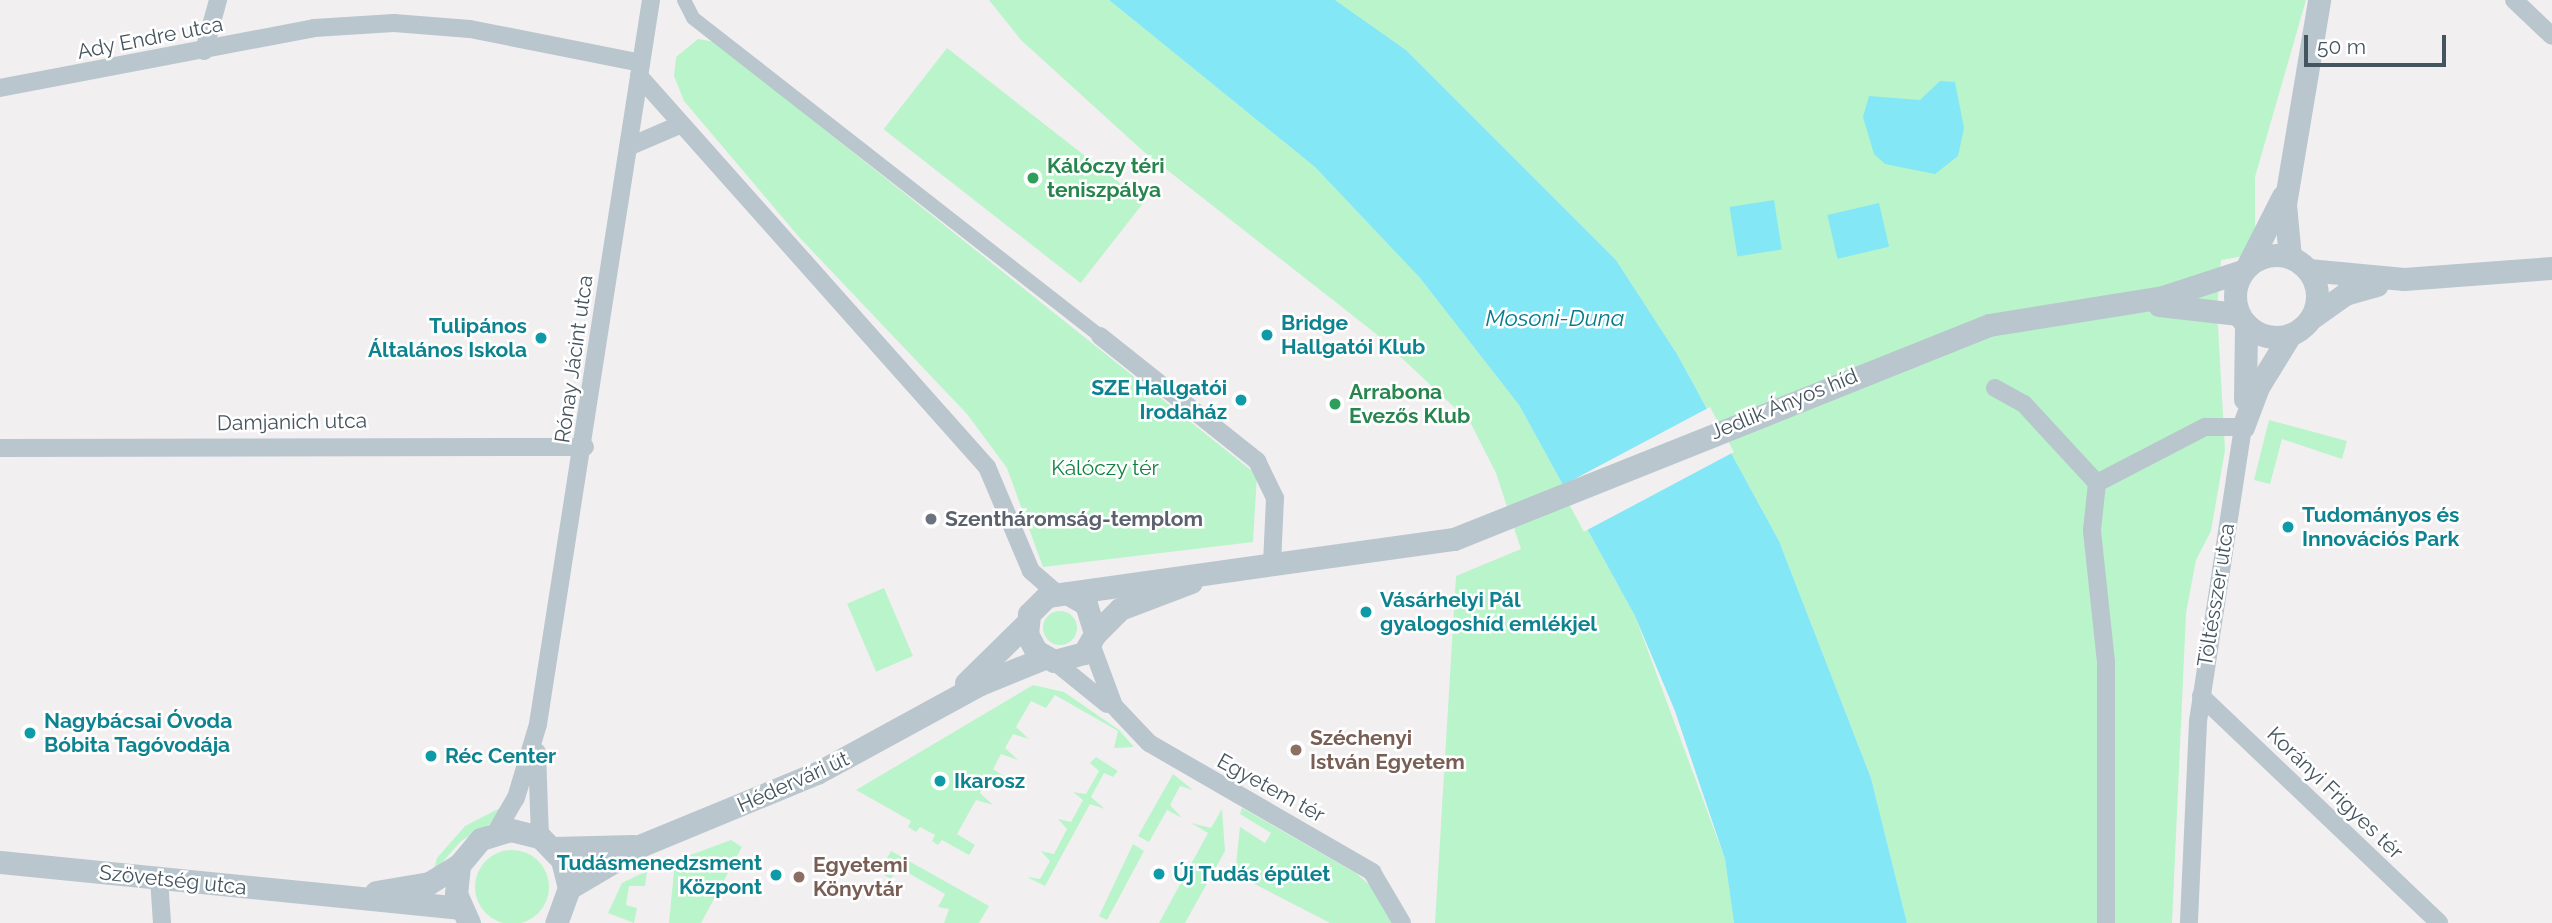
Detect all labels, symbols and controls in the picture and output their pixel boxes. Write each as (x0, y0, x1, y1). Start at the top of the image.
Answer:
street label: Ady Endre utca (75, 11, 225, 65)
scale bar (2307, 21, 2449, 65)
text: 50 m (2317, 34, 2366, 59)
place label: Kálóczy téri teniszpálya (1047, 153, 1165, 203)
marker: Kálóczy téri teniszpálya (1025, 170, 1041, 186)
street label: Rónay Jácint utca (550, 273, 598, 445)
water label: Mosoni-Duna (1486, 304, 1624, 332)
place label: Bridge Hallgatói Klub (1281, 310, 1425, 360)
place label: Tulipános Általános Iskola (368, 313, 527, 363)
marker: Bridge Hallgatói Klub (1259, 327, 1275, 343)
marker: Tulipános Általános Iskola (533, 330, 549, 346)
street label: Jedlik Ányos híd (1706, 363, 1862, 445)
place label: SZE Hallgatói Irodaház (1091, 375, 1227, 425)
place label: Arrabona Evezős Klub (1349, 379, 1470, 429)
marker: SZE Hallgatói Irodaház (1233, 392, 1249, 408)
marker: Arrabona Evezős Klub (1327, 396, 1343, 412)
street label: Damjanich utca (217, 408, 367, 436)
park label: Kálóczy tér (1051, 455, 1159, 481)
place label: Tudományos és Innovációs Park (2302, 502, 2459, 552)
place label: Szentháromság-templom (945, 506, 1203, 532)
marker: Szentháromság-templom (923, 511, 939, 527)
marker: Tudományos és Innovációs Park (2280, 519, 2296, 535)
street label: Töltésszer utca (2192, 521, 2240, 669)
place label: Vásárhelyi Pál gyalogoshíd emlékjel (1380, 587, 1597, 637)
marker: Vásárhelyi Pál gyalogoshíd emlékjel (1358, 604, 1374, 620)
place label: Nagybácsai Óvoda Bóbita Tagóvodája (44, 708, 232, 758)
street label: Korányi Frigyes tér (2262, 722, 2408, 864)
marker: Nagybácsai Óvoda Bóbita Tagóvodája (22, 725, 38, 741)
place label: Széchenyi István Egyetem (1310, 725, 1465, 775)
marker: Széchenyi István Egyetem (1288, 742, 1304, 758)
place label: Réc Center (445, 743, 556, 769)
street label: Hédervári út (733, 746, 853, 818)
marker: Réc Center (423, 748, 439, 764)
street label: Egyetem tér (1213, 748, 1329, 828)
place label: Ikarosz (954, 768, 1025, 794)
marker: Ikarosz (932, 773, 948, 789)
place label: Tudásmenedzsment Központ (557, 850, 762, 900)
place label: Egyetemi Könyvtár (813, 852, 908, 902)
street label: Szövetség utca (98, 860, 248, 900)
place label: Új Tudás épület (1173, 861, 1331, 887)
marker: Új Tudás épület (1151, 866, 1167, 882)
marker: Tudásmenedzsment Központ (768, 867, 784, 883)
marker: Egyetemi Könyvtár (791, 869, 807, 885)

